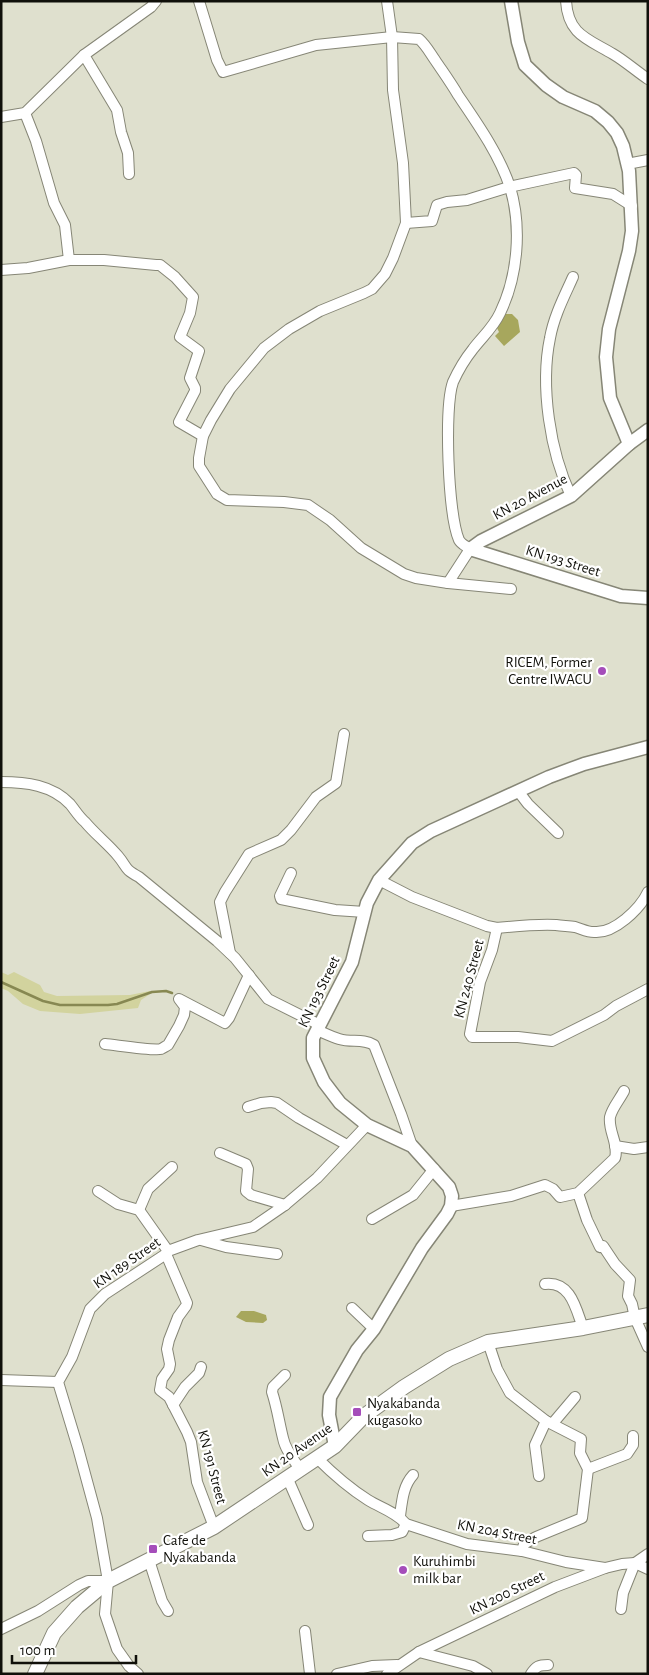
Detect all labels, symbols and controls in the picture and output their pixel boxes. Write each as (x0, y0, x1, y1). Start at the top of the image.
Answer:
street label: KN 20 Avenue (490, 471, 570, 523)
street label: KN 193 Street (524, 543, 602, 580)
place label: RICEM, Former Centre IWACU (505, 655, 592, 687)
marker: RICEM, Former Centre IWACU (596, 665, 608, 677)
street label: KN 240 Street (451, 938, 487, 1020)
street label: KN 193 Street (295, 954, 343, 1030)
street label: KN 189 Street (91, 1234, 163, 1292)
place label: Nyakabanda kugasoko (367, 1396, 440, 1428)
marker: Nyakabanda kugasoko (351, 1406, 363, 1418)
street label: KN 20 Avenue (259, 1420, 335, 1480)
street label: KN 191 Street (195, 1428, 229, 1506)
street label: KN 204 Street (456, 1517, 538, 1547)
place label: Cafe de Nyakabanda (163, 1533, 236, 1565)
marker: Cafe de Nyakabanda (147, 1543, 159, 1555)
place label: Kuruhimbi milk bar (413, 1554, 476, 1586)
marker: Kuruhimbi milk bar (397, 1564, 409, 1576)
street label: KN 200 Street (467, 1568, 547, 1618)
scale bar (12, 1632, 136, 1664)
text: 100 m (20, 1643, 55, 1658)

